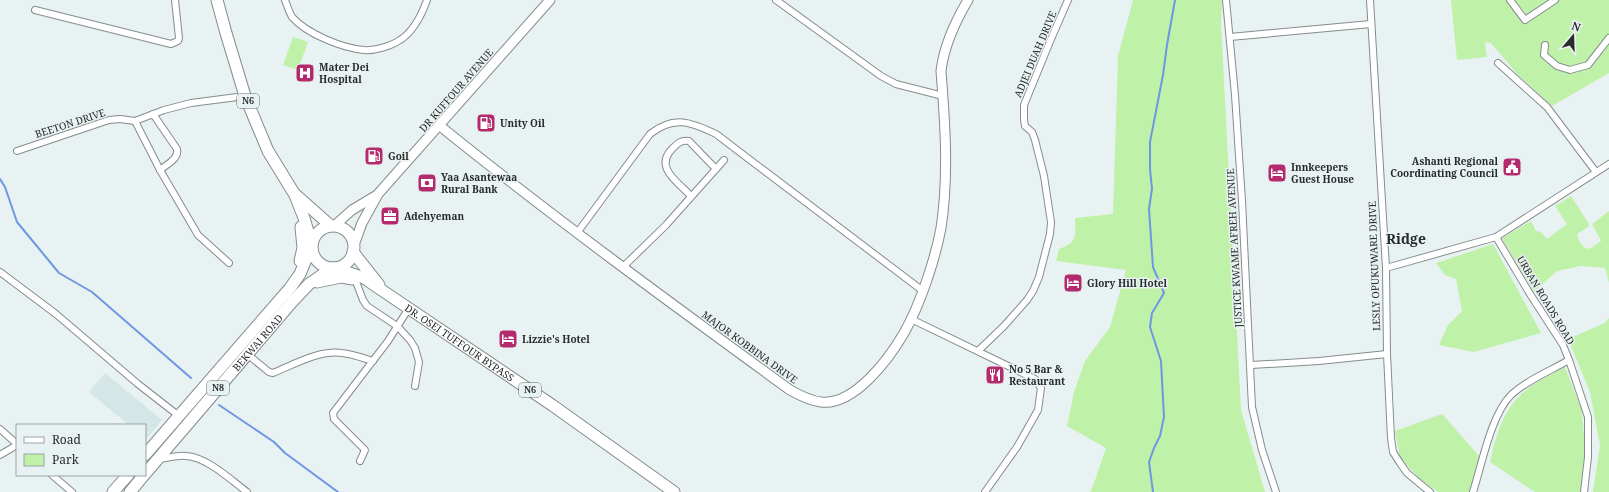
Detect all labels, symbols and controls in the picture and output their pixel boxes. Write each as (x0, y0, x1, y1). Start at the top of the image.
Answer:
street label: ADJEI DUAH DRIVE (1010, 9, 1060, 99)
north arrow (1553, 16, 1593, 56)
text: N (1570, 18, 1583, 35)
street label: DR KUFFOUR AVENUE (416, 45, 496, 135)
place label: Mater Dei Hospital (319, 60, 370, 86)
hospital icon: Mater Dei Hospital (294, 62, 316, 84)
road number: N6 (237, 94, 259, 108)
street label: BEETON DRIVE (33, 105, 107, 141)
fuel station icon: Unity Oil (475, 112, 497, 134)
place label: Unity Oil (500, 116, 545, 130)
fuel station icon: Goil (363, 145, 385, 167)
place label: Goil (388, 149, 409, 163)
place label: Ashanti Regional Coordinating Council (1390, 154, 1498, 180)
public building icon: Ashanti Regional Coordinating Council (1501, 156, 1523, 178)
place label: Innkeepers Guest House (1291, 160, 1354, 186)
hotel icon: Innkeepers Guest House (1266, 162, 1288, 184)
street label: JUSTICE KWAME AFREH AVENUE (1223, 168, 1245, 329)
place label: Yaa Asantewaa Rural Bank (441, 170, 517, 196)
bank icon: Yaa Asantewaa Rural Bank (416, 172, 438, 194)
street label: LESLY OPUKUWARE DRIVE (1365, 201, 1383, 331)
office icon: Adehyeman (379, 205, 401, 227)
place label: Adehyeman (404, 209, 464, 223)
district label: Ridge (1386, 229, 1426, 248)
street label: URBAN ROADS ROAD (1514, 253, 1578, 347)
hotel icon: Glory Hill Hotel (1062, 272, 1084, 294)
place label: Glory Hill Hotel (1087, 276, 1167, 290)
street label: DR. OSEI TUFFOUR BYPASS (402, 301, 517, 385)
street label: MAJOR KOBBINA DRIVE (699, 307, 801, 387)
street label: BEKWAI ROAD (229, 311, 286, 374)
hotel icon: Lizzie's Hotel (497, 328, 519, 350)
place label: Lizzie's Hotel (522, 332, 590, 346)
place label: No 5 Bar & Restaurant (1009, 362, 1065, 388)
restaurant icon: No 5 Bar & Restaurant (984, 364, 1006, 386)
road number: N8 (207, 381, 229, 395)
road number: N6 (519, 383, 541, 397)
legend (16, 424, 146, 476)
text: Road (52, 431, 82, 448)
text: Park (52, 451, 80, 468)

